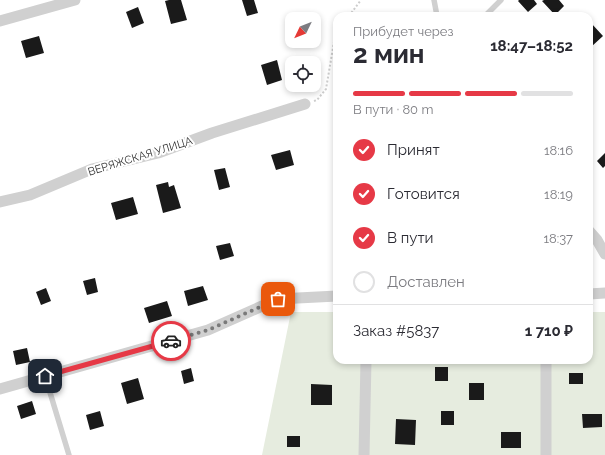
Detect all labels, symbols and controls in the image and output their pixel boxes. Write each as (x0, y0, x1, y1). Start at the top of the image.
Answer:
north arrow (285, 12, 321, 48)
map controls (285, 12, 321, 92)
text: Прибудет через (353, 24, 453, 39)
text: 18:47–18:52 (490, 37, 573, 55)
text: 2 мин (353, 39, 425, 69)
button: locate (285, 56, 321, 92)
text: В пути · 80 m (353, 102, 433, 117)
street label: ВЕРЯЖСКАЯ УЛИЦА (86, 134, 195, 179)
icon: check (353, 139, 375, 161)
text: Принят (387, 141, 440, 159)
text: 18:16 (544, 143, 573, 158)
icon: check (353, 183, 375, 205)
text: Готовится (387, 185, 460, 203)
text: 18:19 (544, 187, 573, 202)
icon: check (353, 227, 375, 249)
text: В пути (387, 229, 434, 247)
text: 18:37 (543, 231, 573, 246)
text: Доставлен (387, 273, 465, 291)
pin (261, 282, 295, 316)
icon: bag (267, 288, 289, 310)
courier (151, 321, 191, 361)
text: Заказ #5837 (353, 322, 439, 340)
text: 1 710 ₽ (525, 322, 573, 340)
icon: car (160, 330, 182, 352)
pin (28, 359, 62, 393)
icon: home (34, 365, 56, 387)

